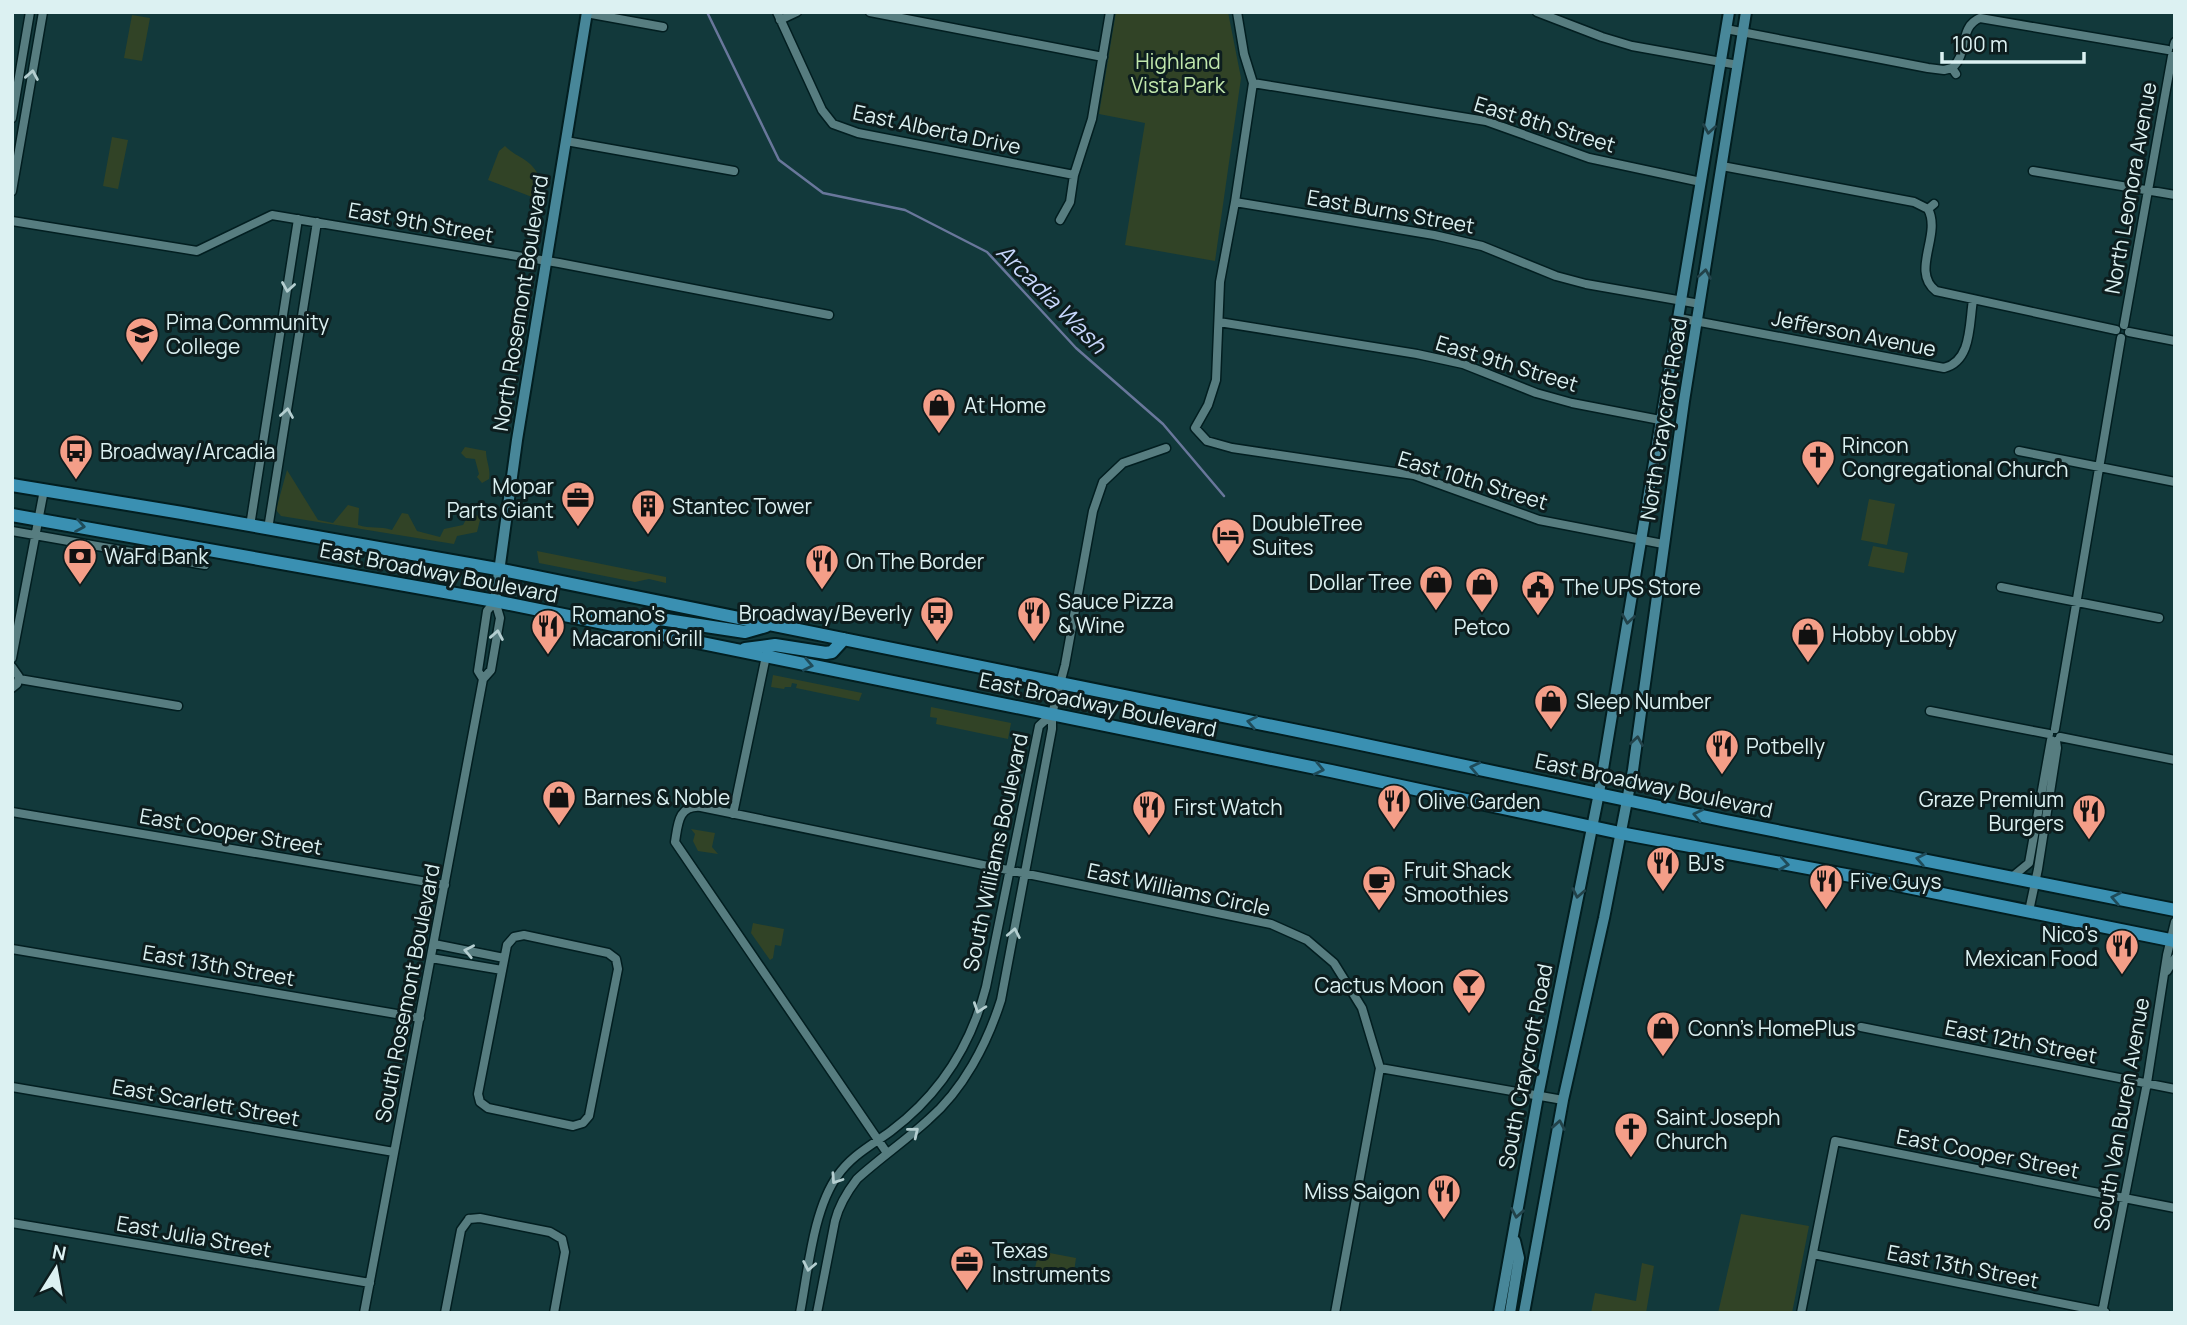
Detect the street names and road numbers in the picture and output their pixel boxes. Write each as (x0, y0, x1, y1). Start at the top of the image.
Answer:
street label: North Leonora Avenue (2098, 80, 2162, 296)
street label: East 8th Street (1471, 89, 1619, 159)
street label: East Alberta Drive (850, 98, 1024, 160)
street label: North Rosemont Boulevard (486, 173, 554, 433)
street label: East Burns Street (1305, 182, 1477, 240)
street label: East 9th Street (346, 195, 496, 249)
street label: Jefferson Avenue (1769, 303, 1939, 363)
street label: North Craycroft Road (1633, 316, 1693, 522)
street label: East 9th Street (1433, 328, 1581, 398)
street label: East 10th Street (1395, 444, 1551, 516)
street label: East Broadway Boulevard (318, 535, 560, 609)
street label: East Broadway Boulevard (977, 665, 1219, 743)
street label: South Williams Boulevard (956, 730, 1034, 974)
street label: East Broadway Boulevard (1533, 746, 1775, 824)
street label: East Cooper Street (137, 801, 325, 861)
street label: East Williams Circle (1085, 856, 1273, 922)
street label: South Rosemont Boulevard (368, 861, 446, 1125)
street label: East 13th Street (141, 938, 297, 992)
street label: South Craycroft Road (1491, 961, 1559, 1171)
street label: South Van Buren Avenue (2087, 995, 2155, 1233)
street label: East 12th Street (1943, 1013, 2099, 1069)
street label: East Scarlett Street (110, 1072, 302, 1132)
street label: East Cooper Street (1894, 1122, 2082, 1184)
street label: East Julia Street (114, 1209, 274, 1263)
street label: East 13th Street (1885, 1238, 2041, 1294)

